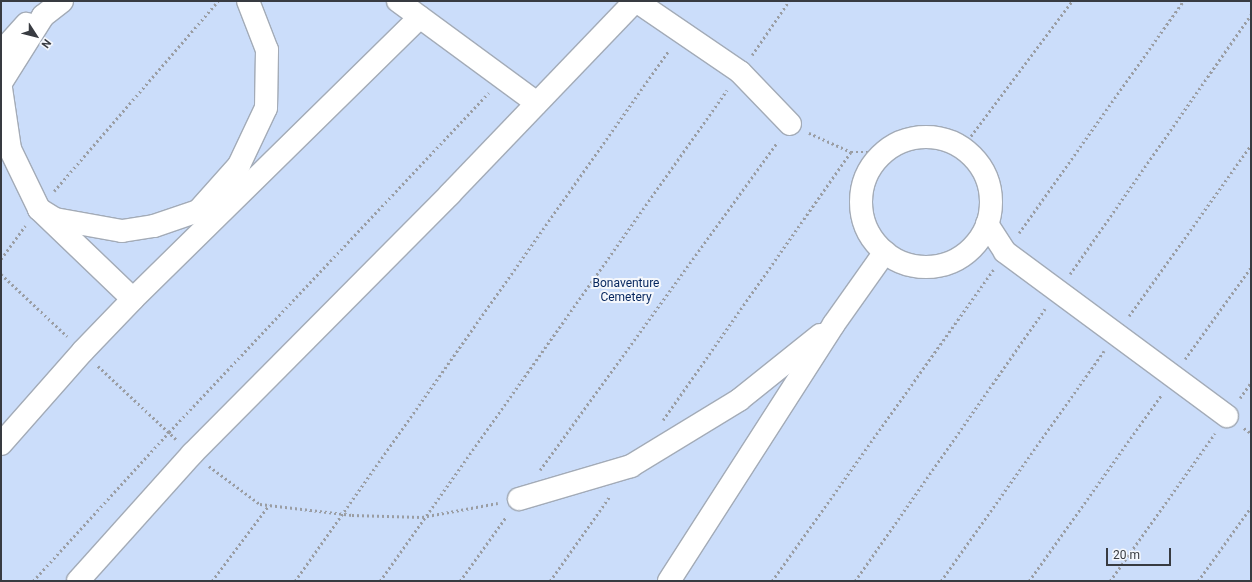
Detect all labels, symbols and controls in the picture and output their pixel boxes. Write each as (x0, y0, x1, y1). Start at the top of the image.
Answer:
north arrow (16, 16, 56, 56)
text: N (39, 36, 54, 50)
park label: Bonaventure Cemetery (593, 277, 659, 305)
scale bar (1108, 540, 1173, 566)
text: 20 m (1113, 548, 1140, 562)

